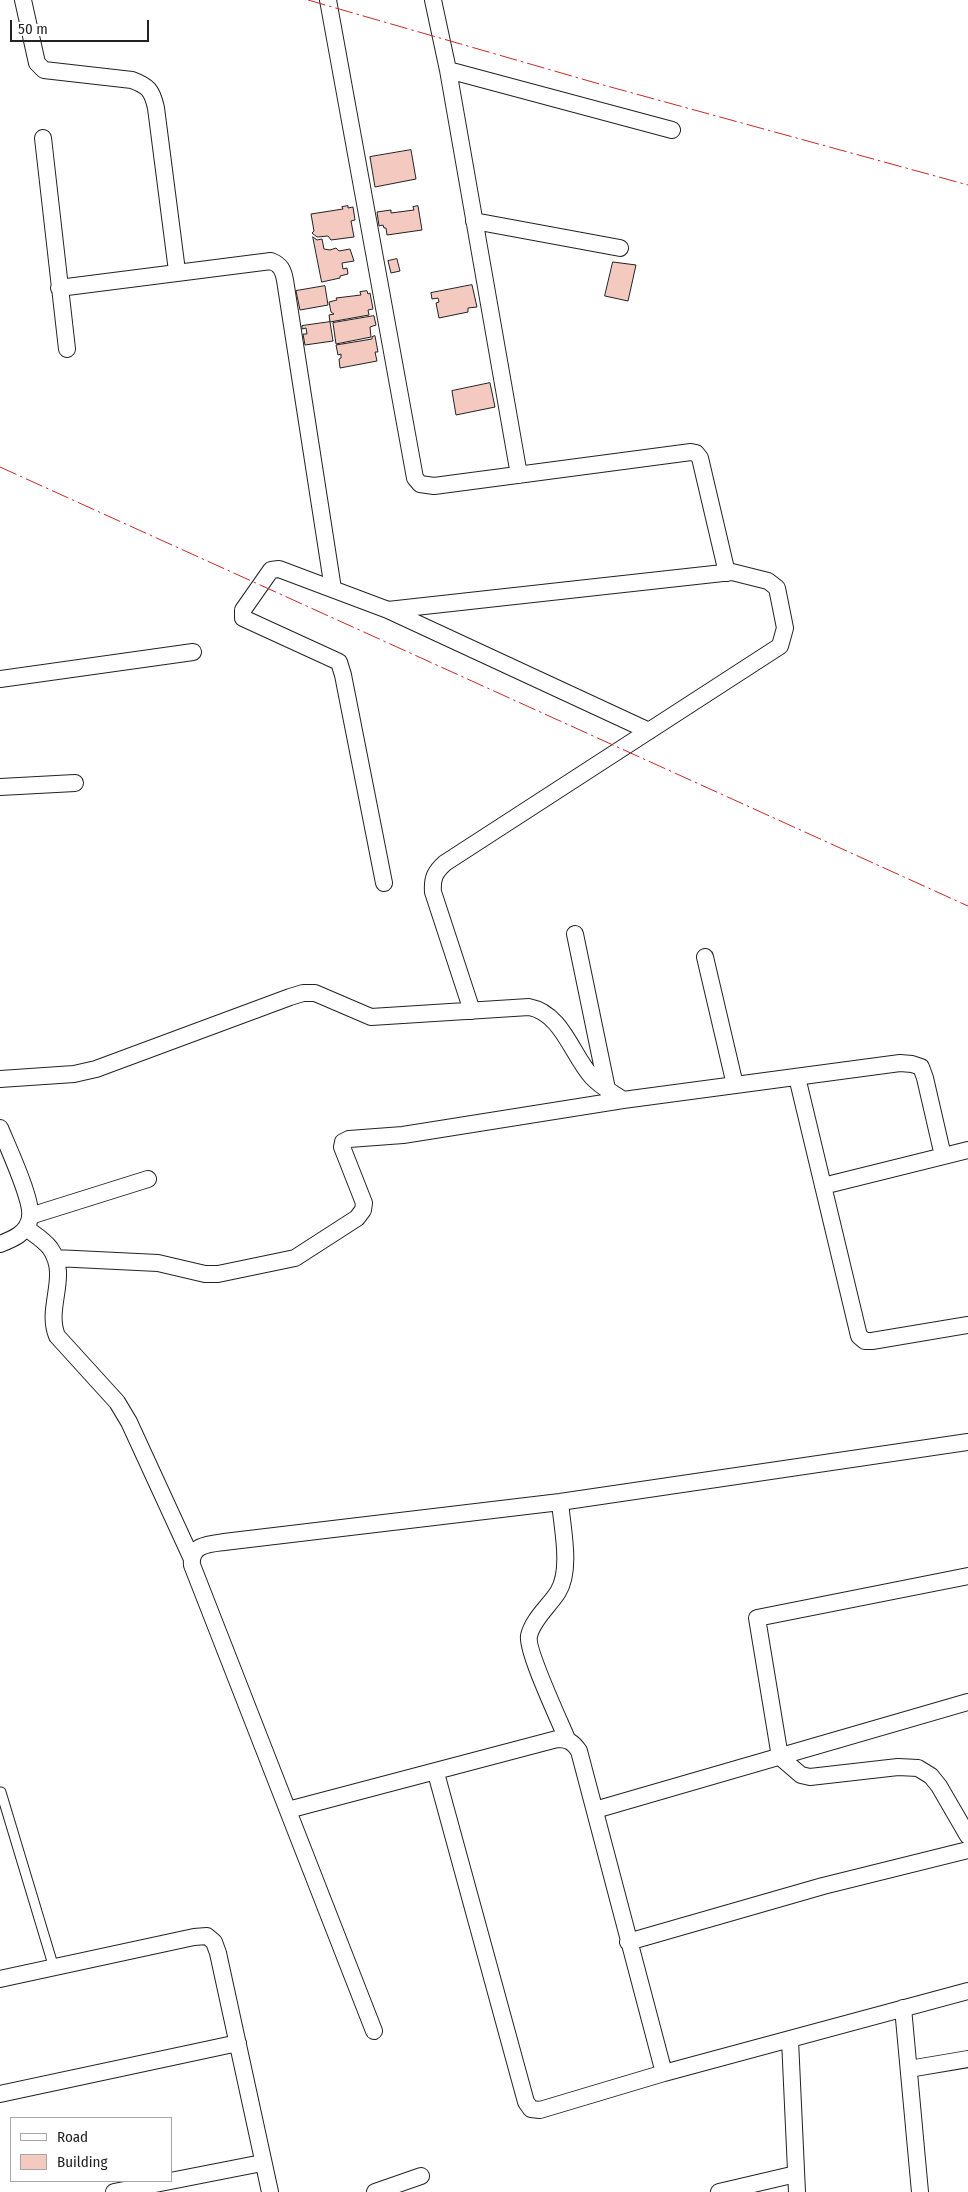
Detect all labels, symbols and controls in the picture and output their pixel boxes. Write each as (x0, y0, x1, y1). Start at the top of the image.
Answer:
scale bar (12, 10, 151, 42)
text: 50 m (18, 20, 48, 38)
legend (10, 2117, 172, 2182)
text: Road (57, 2128, 88, 2146)
text: Building (57, 2153, 108, 2171)

